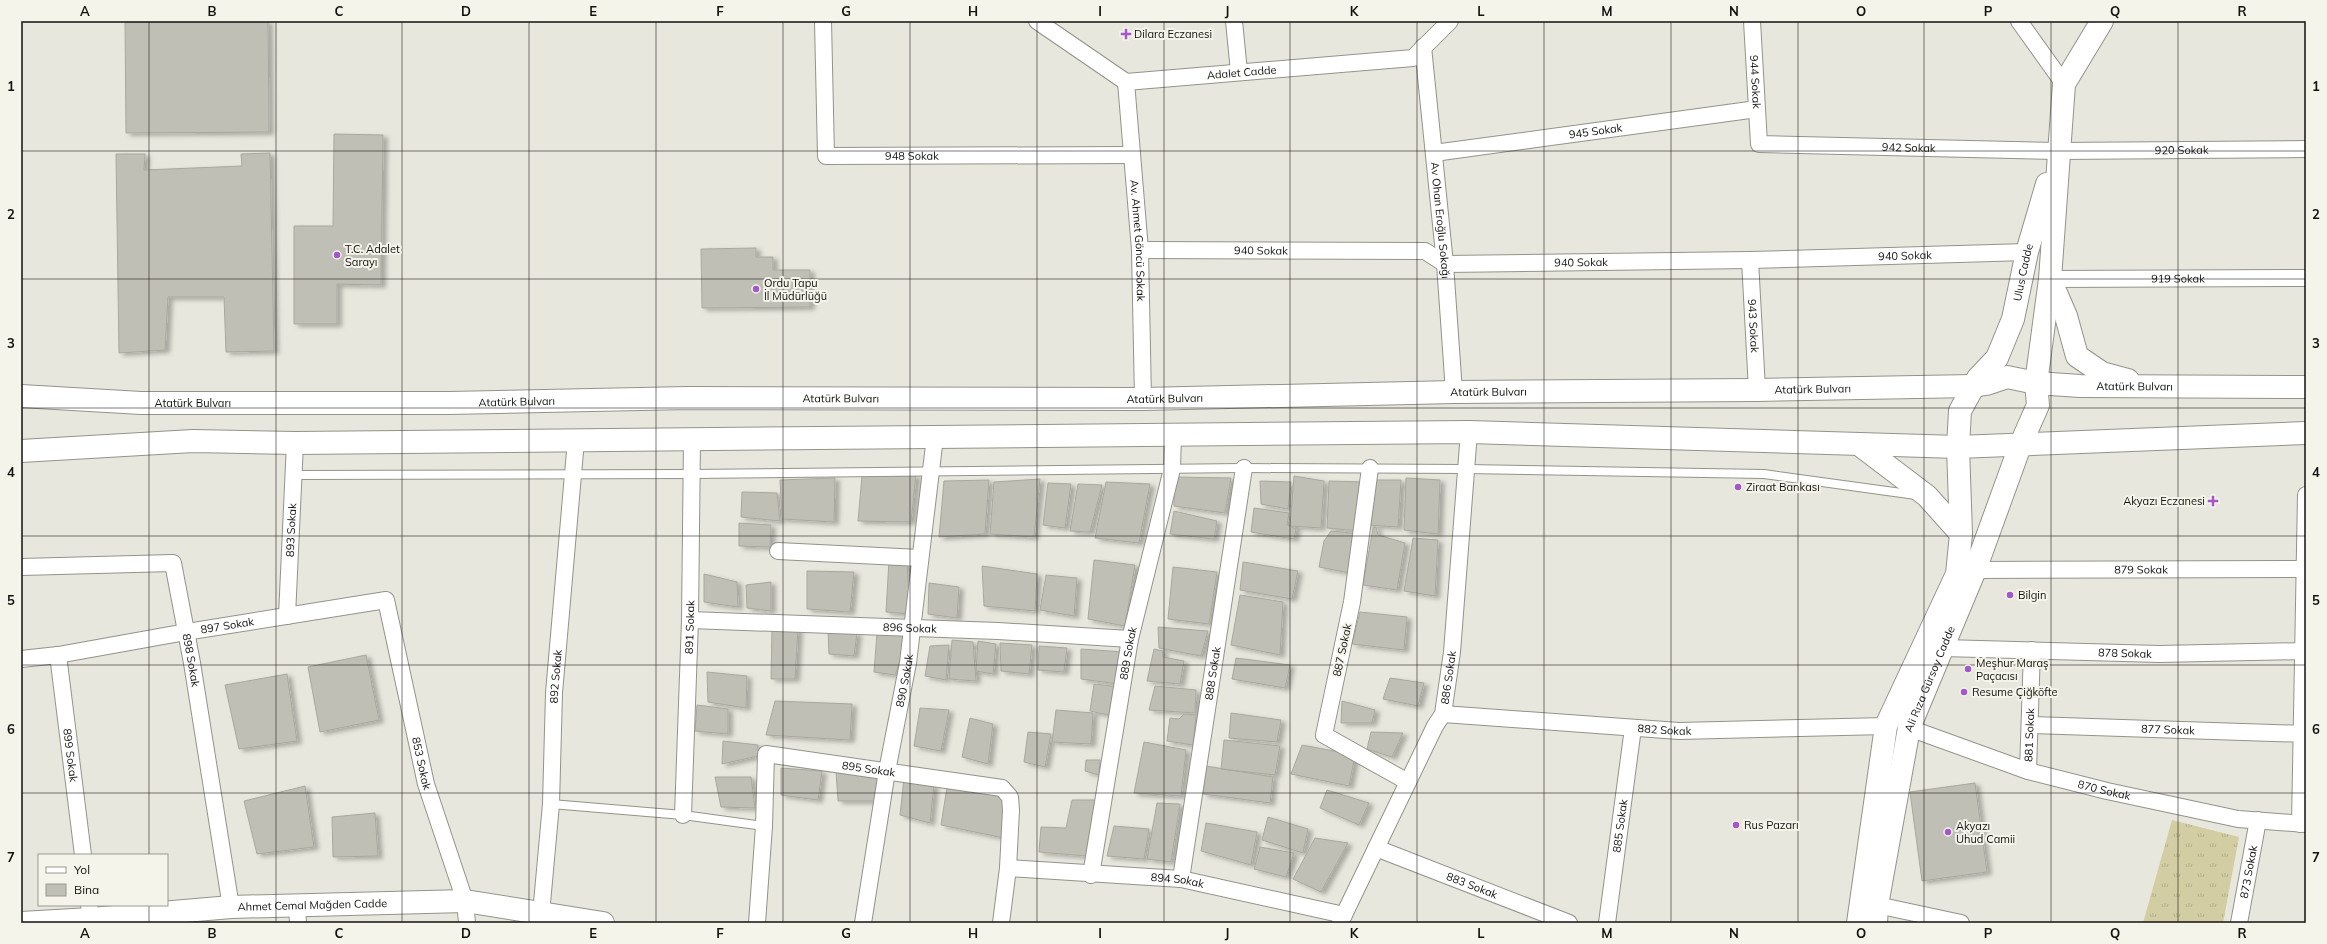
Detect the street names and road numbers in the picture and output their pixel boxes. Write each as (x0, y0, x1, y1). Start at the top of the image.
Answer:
street label: 944 Sokak (1747, 55, 1764, 109)
street label: Adalet Cadde (1206, 62, 1277, 82)
street label: 945 Sokak (1568, 120, 1623, 142)
street label: 942 Sokak (1882, 140, 1936, 155)
street label: 920 Sokak (2155, 143, 2209, 157)
street label: 948 Sokak (885, 149, 939, 163)
street label: Av Ohan Eroğlu Sokağı (1428, 161, 1453, 279)
street label: Av. Ahmet Göncü Sokak (1127, 179, 1148, 302)
street label: Ulus Cadde (2010, 242, 2036, 302)
street label: 940 Sokak (1234, 243, 1288, 258)
street label: 940 Sokak (1878, 248, 1932, 263)
street label: 940 Sokak (1554, 255, 1608, 270)
street label: 919 Sokak (2151, 271, 2205, 286)
street label: 943 Sokak (1745, 299, 1762, 353)
street label: Atatürk Bulvarı (2096, 379, 2173, 393)
street label: Atatürk Bulvarı (1774, 381, 1851, 397)
street label: Atatürk Bulvarı (1450, 385, 1527, 399)
street label: Atatürk Bulvarı (802, 391, 879, 405)
street label: Atatürk Bulvarı (1126, 391, 1203, 406)
street label: Atatürk Bulvarı (478, 394, 555, 409)
street label: Atatürk Bulvarı (154, 396, 231, 410)
street label: 893 Sokak (283, 503, 299, 557)
street label: 879 Sokak (2114, 562, 2168, 577)
street label: 891 Sokak (682, 600, 697, 654)
street label: 897 Sokak (200, 614, 255, 637)
street label: 896 Sokak (883, 620, 937, 636)
street label: 887 Sokak (1330, 622, 1354, 678)
street label: Ali Rıza Gürsoy Cadde (1901, 624, 1958, 734)
street label: 889 Sokak (1116, 625, 1140, 681)
street label: 898 Sokak (180, 632, 203, 688)
street label: 888 Sokak (1202, 645, 1224, 701)
street label: 878 Sokak (2098, 645, 2152, 661)
street label: 892 Sokak (547, 649, 565, 704)
street label: 886 Sokak (1438, 650, 1459, 705)
street label: 890 Sokak (893, 653, 916, 708)
street label: 881 Sokak (2021, 708, 2037, 762)
street label: 882 Sokak (1637, 721, 1692, 738)
street label: 877 Sokak (2141, 722, 2195, 737)
street label: 899 Sokak (60, 728, 81, 783)
street label: 853 Sokak (409, 736, 435, 792)
street label: 895 Sokak (841, 758, 897, 780)
street label: 870 Sokak (2076, 777, 2132, 803)
street label: 885 Sokak (1609, 798, 1630, 853)
street label: 873 Sokak (2237, 844, 2260, 900)
street label: 883 Sokak (1444, 869, 1500, 902)
street label: 894 Sokak (1150, 870, 1206, 891)
street label: Ahmet Cemal Mağden Cadde (237, 896, 387, 914)

